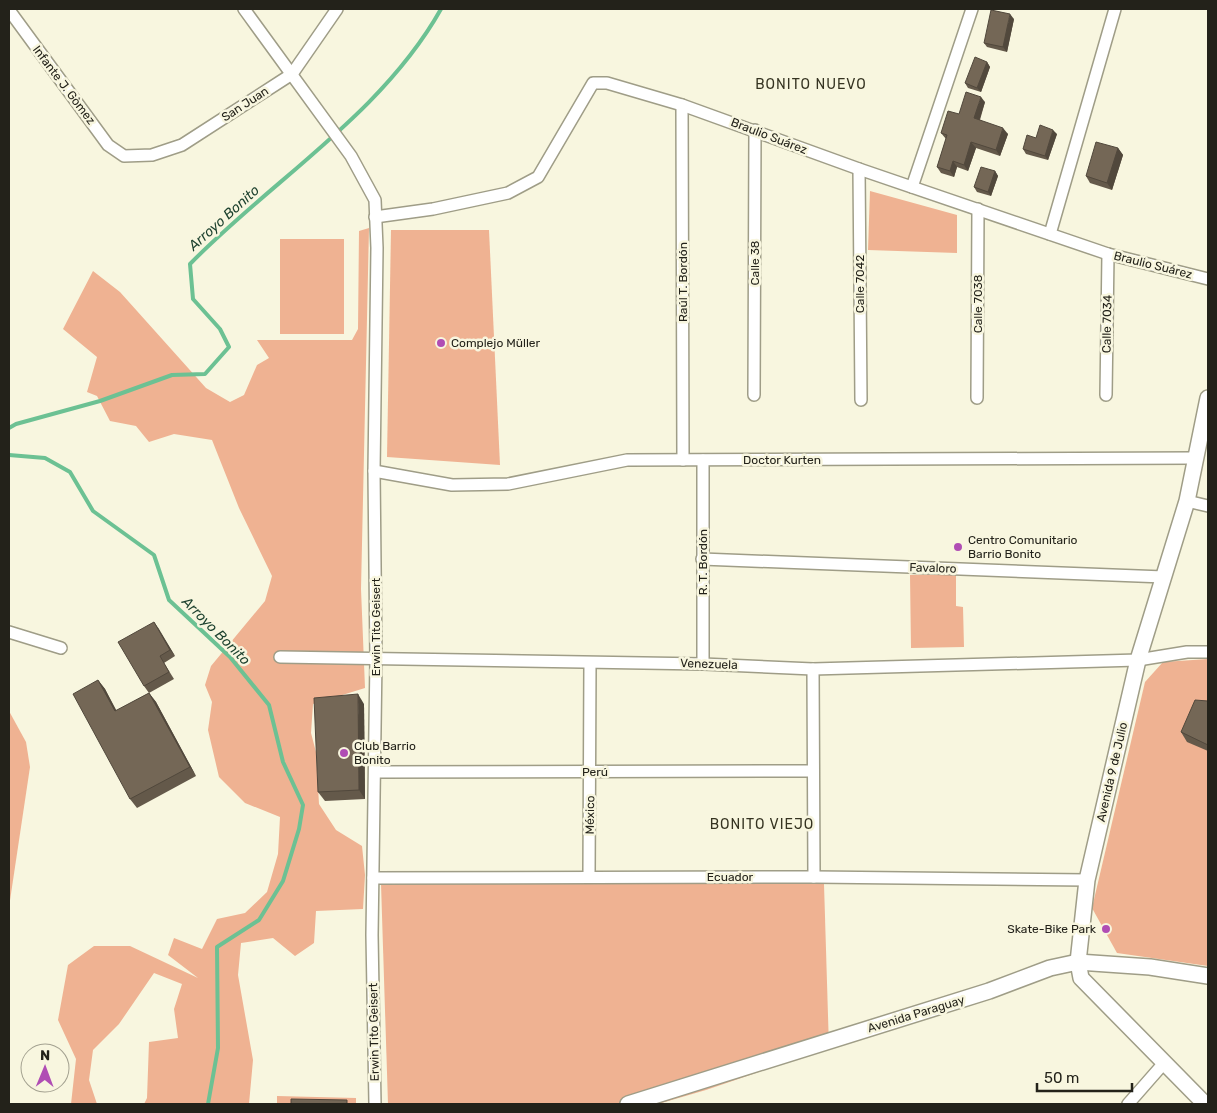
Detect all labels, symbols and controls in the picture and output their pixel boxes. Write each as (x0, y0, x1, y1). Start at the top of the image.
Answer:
street label: Infante J. Gòmez (30, 43, 98, 127)
district label: BONITO NUEVO (755, 76, 867, 93)
street label: San Juan (219, 84, 271, 124)
street label: Braulio Suárez (729, 115, 809, 157)
water label: Arroyo Bonito (184, 182, 263, 255)
street label: Calle 38 (748, 241, 762, 285)
street label: Raúl T. Bordón (676, 242, 690, 322)
street label: Braulio Suárez (1112, 248, 1194, 282)
street label: Calle 7042 (853, 255, 867, 313)
street label: Calle 7038 (971, 275, 985, 333)
street label: Calle 7034 (1099, 294, 1115, 353)
place label: Complejo Müller (451, 336, 541, 350)
marker: Complejo Müller (435, 337, 447, 349)
street label: Doctor Kurten (743, 453, 821, 467)
street label: R. T. Bordón (696, 529, 710, 595)
place label: Centro Comunitario Barrio Bonito (968, 533, 1078, 561)
marker: Centro Comunitario Barrio Bonito (952, 541, 964, 553)
street label: Favaloro (909, 560, 957, 576)
street label: Erwin Tito Geisert (369, 577, 383, 676)
water label: Arroyo Bonito (178, 593, 254, 669)
street label: Venezuela (680, 656, 738, 672)
street label: Avenida 9 de Julio (1094, 721, 1130, 823)
place label: Club Barrio Bonito (354, 739, 416, 767)
marker: Club Barrio Bonito (338, 747, 350, 759)
street label: Perú (582, 765, 608, 779)
street label: México (583, 795, 597, 835)
district label: BONITO VIEJO (710, 816, 814, 833)
street label: Ecuador (707, 870, 754, 884)
place label: Skate-Bike Park (1007, 922, 1097, 936)
marker: Skate-Bike Park (1100, 923, 1112, 935)
street label: Erwin Tito Geisert (366, 982, 382, 1081)
street label: Avenida Paraguay (866, 993, 966, 1035)
north arrow (20, 1043, 70, 1093)
text: N (40, 1047, 50, 1064)
scale bar (1037, 1060, 1132, 1092)
text: 50 m (1044, 1069, 1079, 1087)

